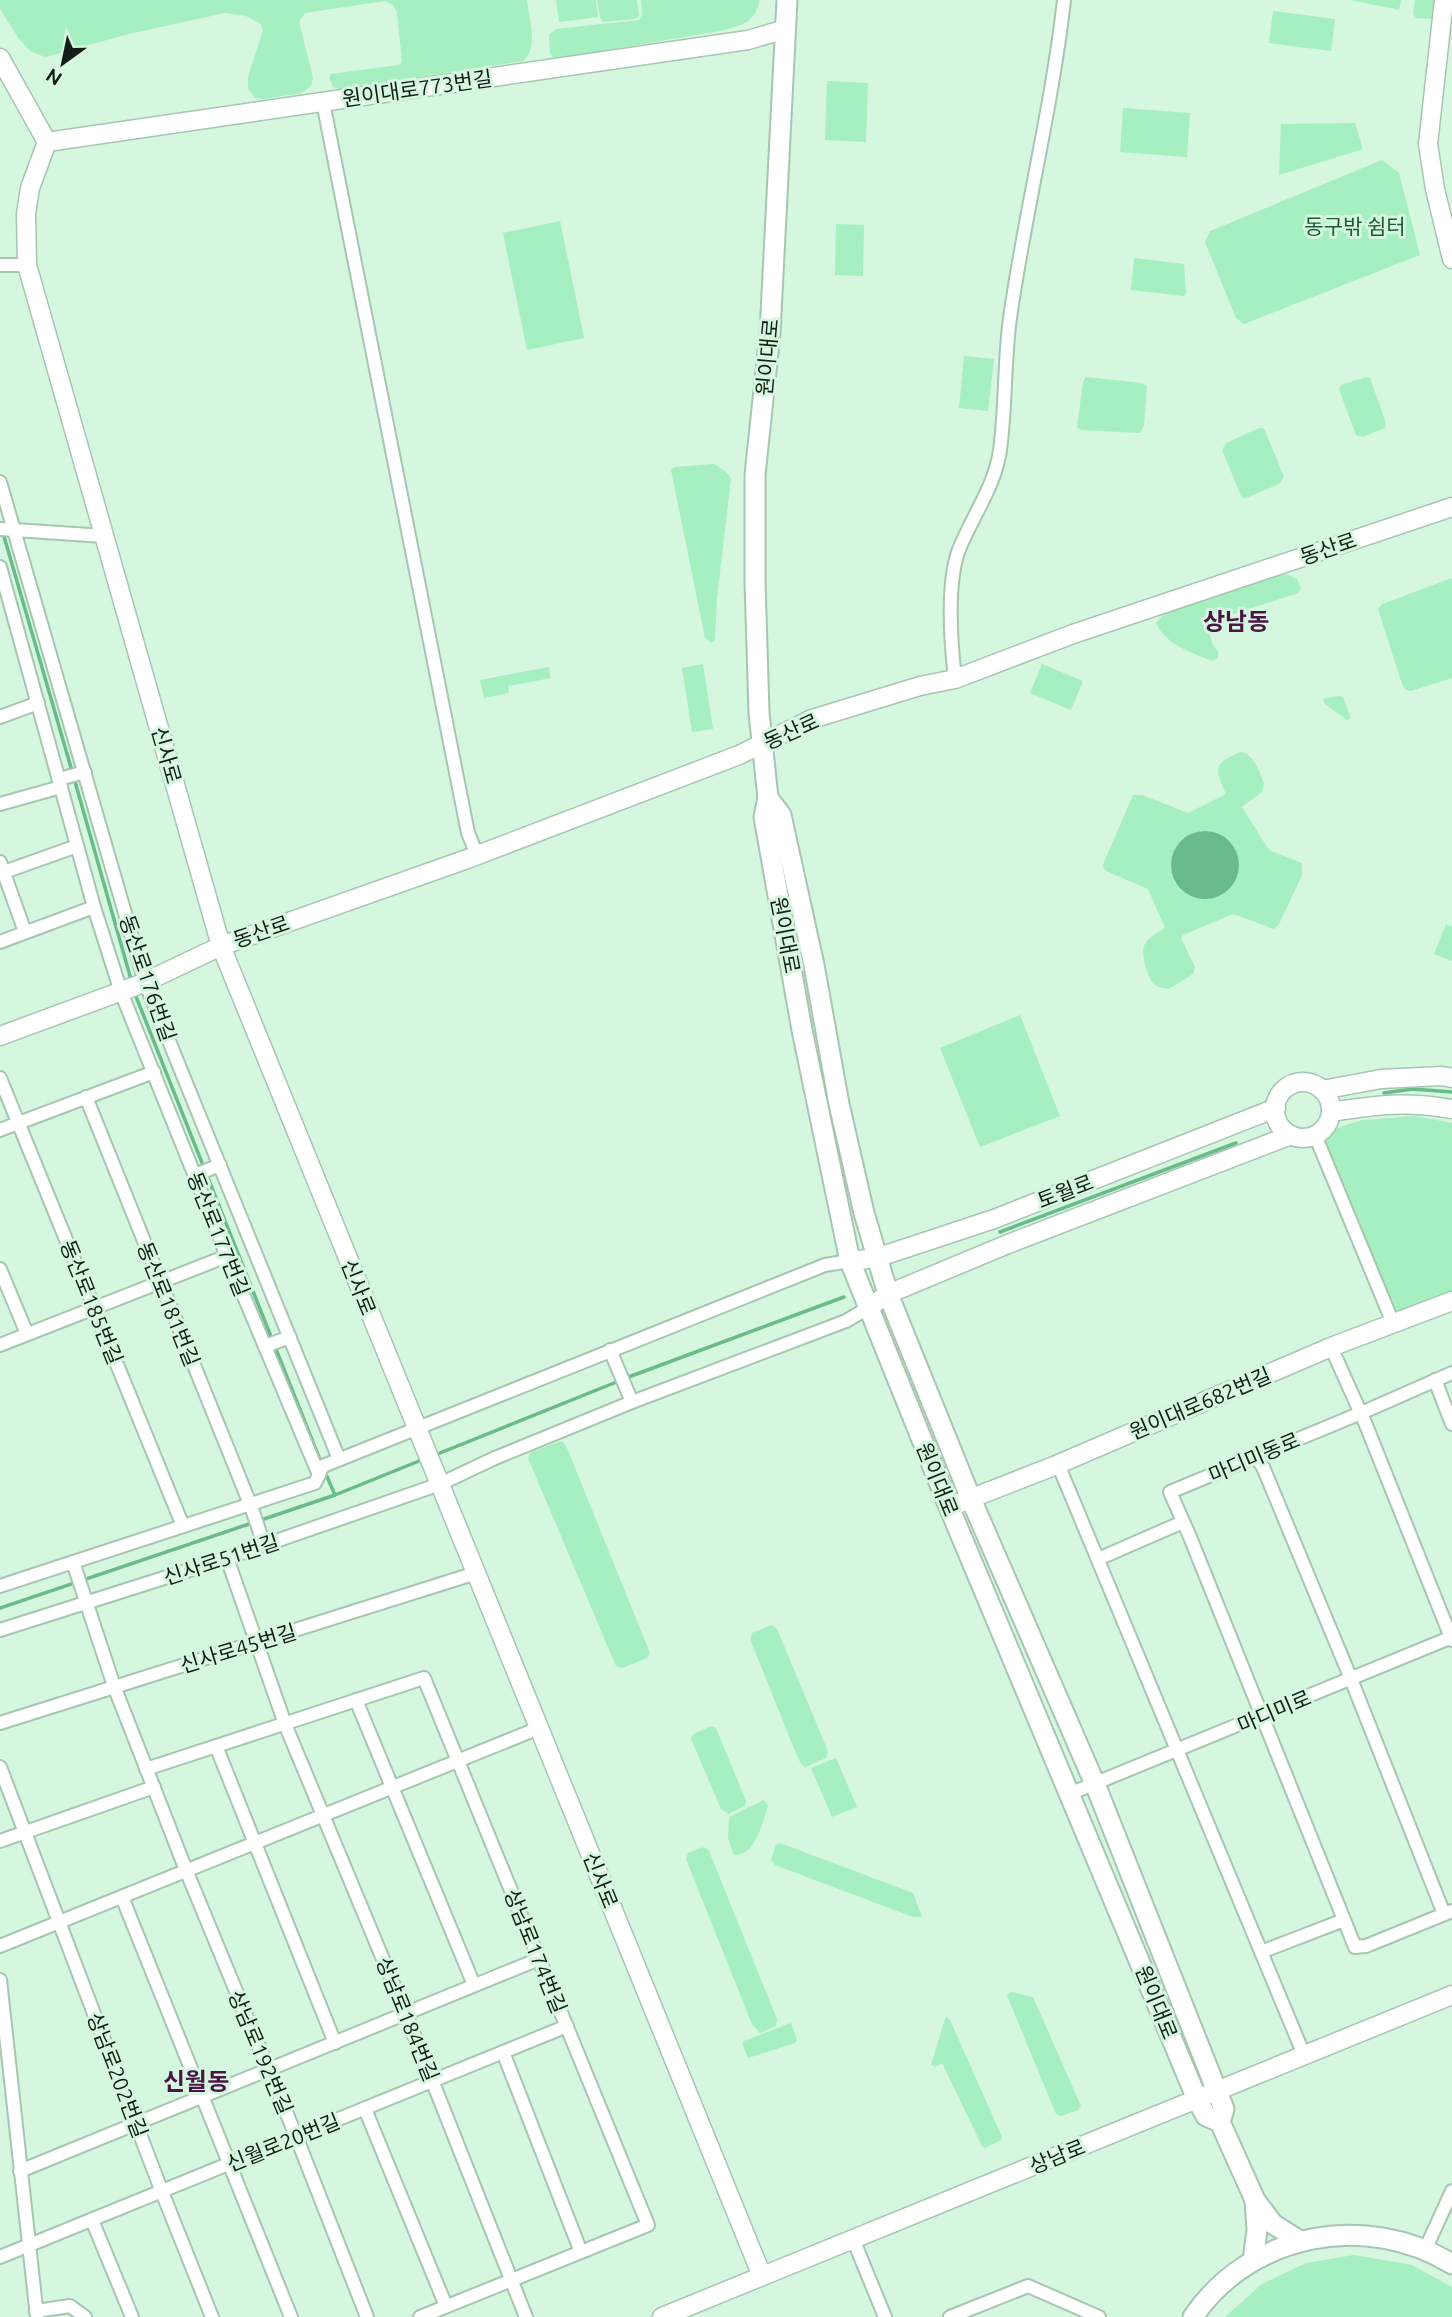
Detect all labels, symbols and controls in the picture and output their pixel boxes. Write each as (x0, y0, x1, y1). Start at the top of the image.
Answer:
north arrow (28, 28, 98, 98)
text: N (42, 64, 66, 90)
street label: 원이대로773번길 (340, 66, 494, 110)
park label: 동구밖 쉼터 (1304, 214, 1406, 238)
street label: 원이대로 (752, 317, 782, 397)
street label: 동산로 (1297, 527, 1359, 569)
district label: 상남동 (1203, 608, 1269, 635)
street label: 동산로 (760, 708, 822, 754)
street label: 신사로 (147, 724, 187, 786)
street label: 원이대로 (767, 895, 805, 975)
street label: 동산로 (230, 910, 292, 952)
street label: 동산로176번길 (115, 912, 181, 1044)
street label: 동산로177번길 (183, 1168, 255, 1300)
street label: 토월로 (1034, 1169, 1096, 1213)
street label: 동산로185번길 (56, 1236, 128, 1368)
street label: 동산로181번길 (133, 1238, 205, 1370)
street label: 신사로 (337, 1256, 381, 1318)
street label: 원이대로682번길 (1126, 1362, 1274, 1444)
street label: 마디미동로 (1205, 1427, 1303, 1487)
street label: 원이대로 (912, 1439, 964, 1519)
street label: 신사로51번길 (160, 1529, 282, 1589)
street label: 신사로45번길 (177, 1619, 299, 1677)
street label: 마디미로 (1234, 1685, 1314, 1737)
street label: 신사로 (579, 1849, 623, 1911)
street label: 상남로174번길 (500, 1885, 572, 2017)
street label: 상남로184번길 (372, 1953, 444, 2085)
street label: 원이대로 (1131, 1962, 1183, 2042)
street label: 상남로192번길 (224, 1986, 298, 2118)
street label: 상남로202번길 (83, 2009, 153, 2141)
district label: 신월동 (163, 2068, 229, 2095)
street label: 신월로20번길 (223, 2108, 343, 2176)
street label: 상남로 (1026, 2134, 1088, 2178)

